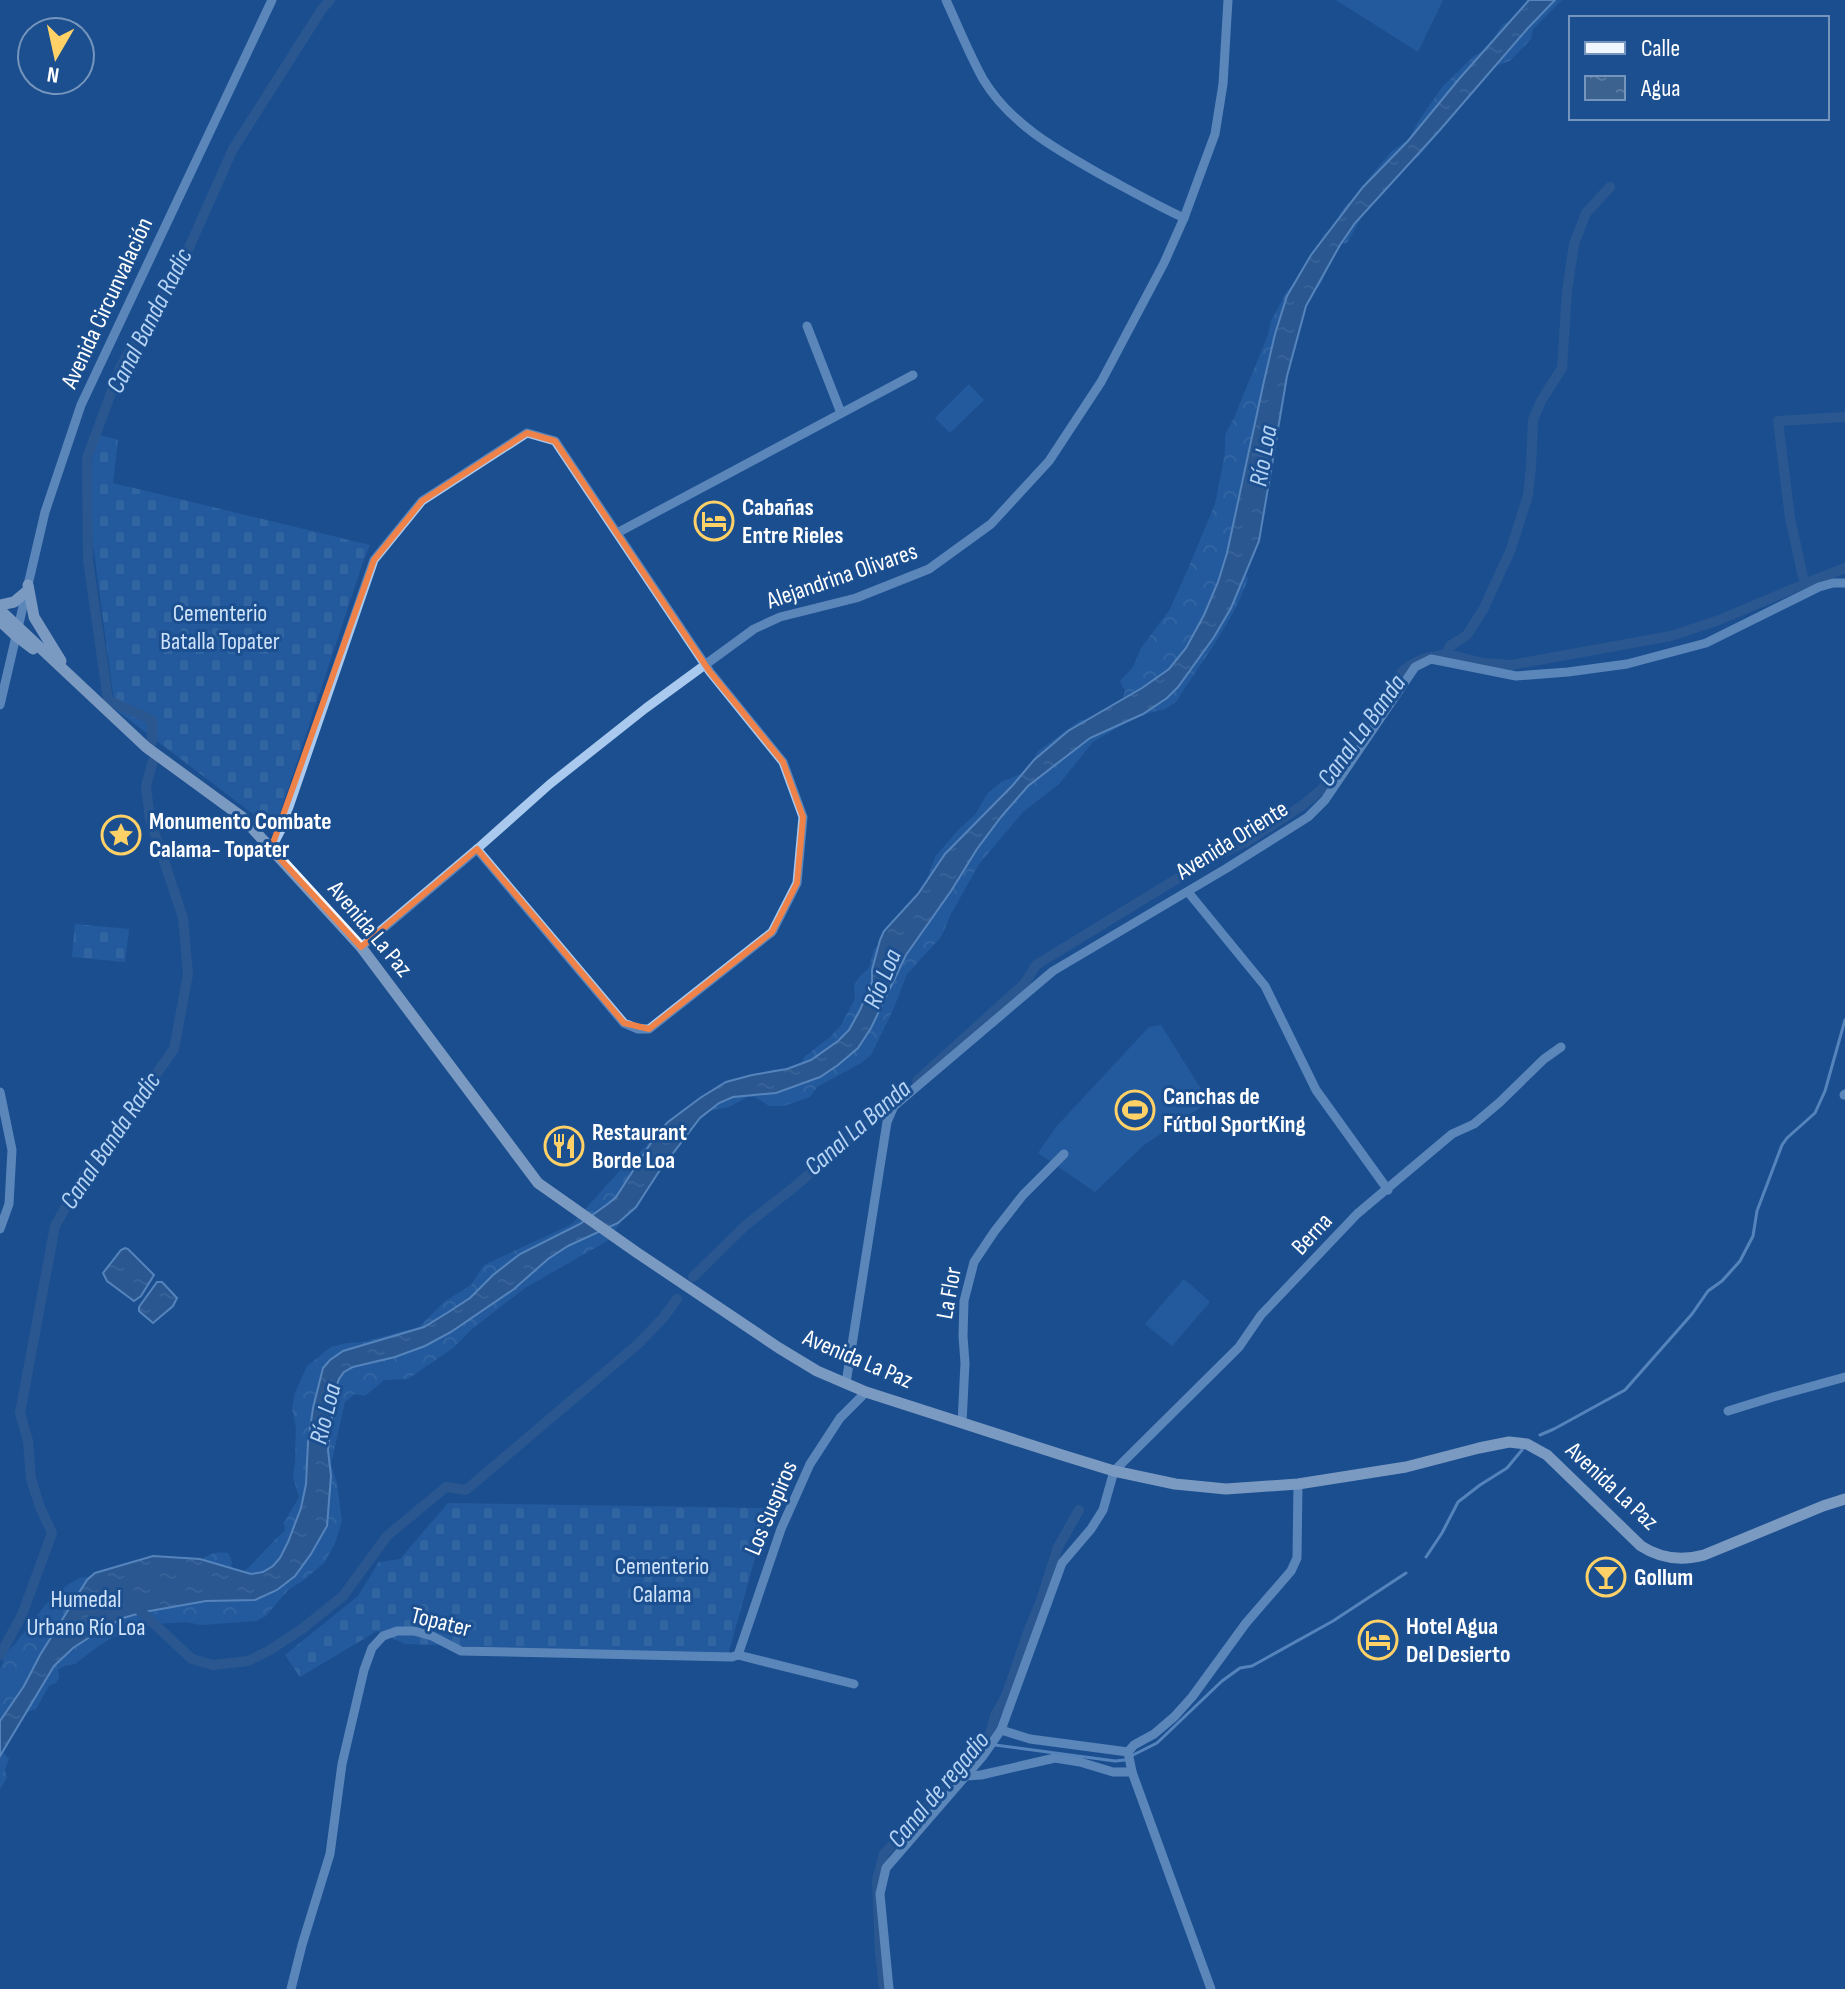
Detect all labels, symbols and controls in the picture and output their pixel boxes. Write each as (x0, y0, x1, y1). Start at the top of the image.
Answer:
north arrow (16, 16, 96, 96)
legend (1569, 16, 1829, 120)
text: Calle (1641, 34, 1680, 63)
text: N (45, 60, 61, 89)
text: Agua (1640, 74, 1680, 103)
street label: Avenida Circunvalación (54, 213, 159, 394)
water label: Canal Banda Radic (100, 243, 200, 399)
water label: Río Loa (1243, 423, 1285, 489)
place label: Cabañas Entre Rieles (742, 493, 844, 550)
hotel icon: Cabañas Entre Rieles (693, 500, 735, 542)
street label: Alejandrina Olivares (762, 537, 921, 616)
park label: Cementerio Batalla Topater (160, 599, 280, 656)
water label: Canal La Banda (1311, 669, 1413, 793)
street label: Avenida Oriente (1170, 794, 1293, 886)
place label: Monumento Combate Calama- Topater (149, 807, 332, 864)
place icon: Monumento Combate Calama- Topater (100, 814, 142, 856)
street label: Avenida La Paz (321, 874, 419, 983)
water label: Río Loa (857, 944, 909, 1013)
water label: Canal Banda Radic (54, 1066, 169, 1215)
water label: Canal La Banda (799, 1073, 918, 1183)
place label: Canchas de Fútbol SportKing (1163, 1082, 1306, 1139)
sports icon: Canchas de Fútbol SportKing (1114, 1089, 1156, 1131)
place label: Restaurant Borde Loa (592, 1118, 687, 1175)
restaurant icon: Restaurant Borde Loa (543, 1125, 585, 1167)
street label: Berna (1285, 1207, 1339, 1261)
street label: La Flor (930, 1265, 968, 1321)
street label: Avenida La Paz (798, 1323, 917, 1395)
water label: Río Loa (304, 1380, 349, 1448)
street label: Avenida La Paz (1559, 1435, 1665, 1536)
street label: Los Suspiros (738, 1457, 804, 1559)
park label: Cementerio Calama (615, 1552, 709, 1609)
bar icon: Gollum (1585, 1556, 1627, 1598)
place label: Gollum (1634, 1563, 1693, 1592)
park label: Humedal Urbano Río Loa (26, 1585, 146, 1642)
street label: Topater (408, 1601, 474, 1643)
place label: Hotel Agua Del Desierto (1406, 1612, 1510, 1669)
hotel icon: Hotel Agua Del Desierto (1357, 1619, 1399, 1661)
water label: Canal de regadio (882, 1725, 997, 1854)

